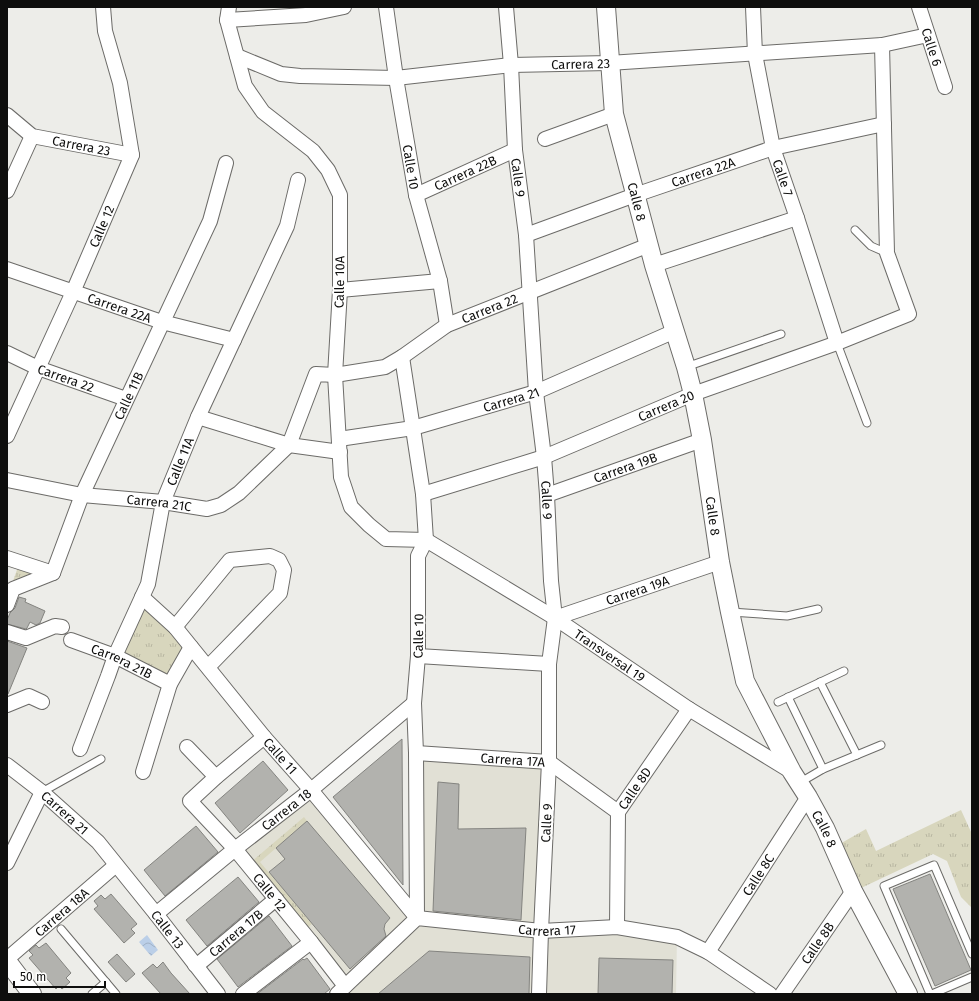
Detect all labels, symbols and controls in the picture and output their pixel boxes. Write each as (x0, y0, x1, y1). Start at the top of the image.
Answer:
street label: Calle 6 (918, 26, 945, 68)
street label: Carrera 23 (551, 56, 610, 72)
street label: Carrera 23 (51, 133, 112, 159)
street label: Calle 10 (400, 144, 422, 191)
street label: Carrera 22B (432, 152, 499, 194)
street label: Carrera 22A (669, 154, 738, 190)
street label: Calle 9 (508, 157, 528, 198)
street label: Calle 7 (769, 157, 796, 198)
street label: Calle 8 (624, 181, 649, 223)
street label: Calle 12 (86, 203, 117, 250)
street label: Calle 10A (332, 255, 347, 308)
street label: Carrera 22A (86, 290, 154, 326)
street label: Carrera 22 (459, 291, 520, 327)
street label: Carrera 22 (35, 361, 96, 395)
street label: Calle 11B (111, 369, 147, 422)
street label: Carrera 21 (481, 384, 542, 415)
street label: Carrera 20 (636, 387, 697, 424)
street label: Calle 11A (164, 435, 197, 488)
street label: Carrera 19B (592, 449, 659, 486)
street label: Calle 9 (538, 480, 555, 520)
street label: Carrera 21C (126, 492, 193, 515)
street label: Calle 8 (702, 495, 723, 537)
street label: Carrera 19A (604, 573, 672, 608)
street label: Calle 10 (411, 613, 426, 659)
street label: Transversal 19 (571, 626, 648, 685)
street label: Carrera 21B (89, 641, 155, 682)
street label: Calle 11 (260, 735, 300, 777)
street label: Carrera 17A (480, 750, 546, 770)
street label: Calle 8D (615, 764, 655, 812)
street label: Carrera 18 (259, 786, 314, 834)
street label: Carrera 21 (38, 788, 91, 838)
street label: Calle 9 (538, 803, 555, 843)
street label: Calle 8 (809, 808, 840, 850)
street label: Calle 8C (739, 851, 778, 899)
street label: Calle 12 (250, 870, 289, 914)
street label: Carrera 18A (32, 885, 92, 940)
street label: Carrera 17B (206, 906, 266, 960)
street label: Calle 13 (148, 907, 187, 952)
street label: Calle 8B (798, 919, 837, 967)
street label: Carrera 17 (517, 922, 576, 939)
scale bar (14, 963, 105, 989)
text: 50 m (20, 970, 46, 984)

